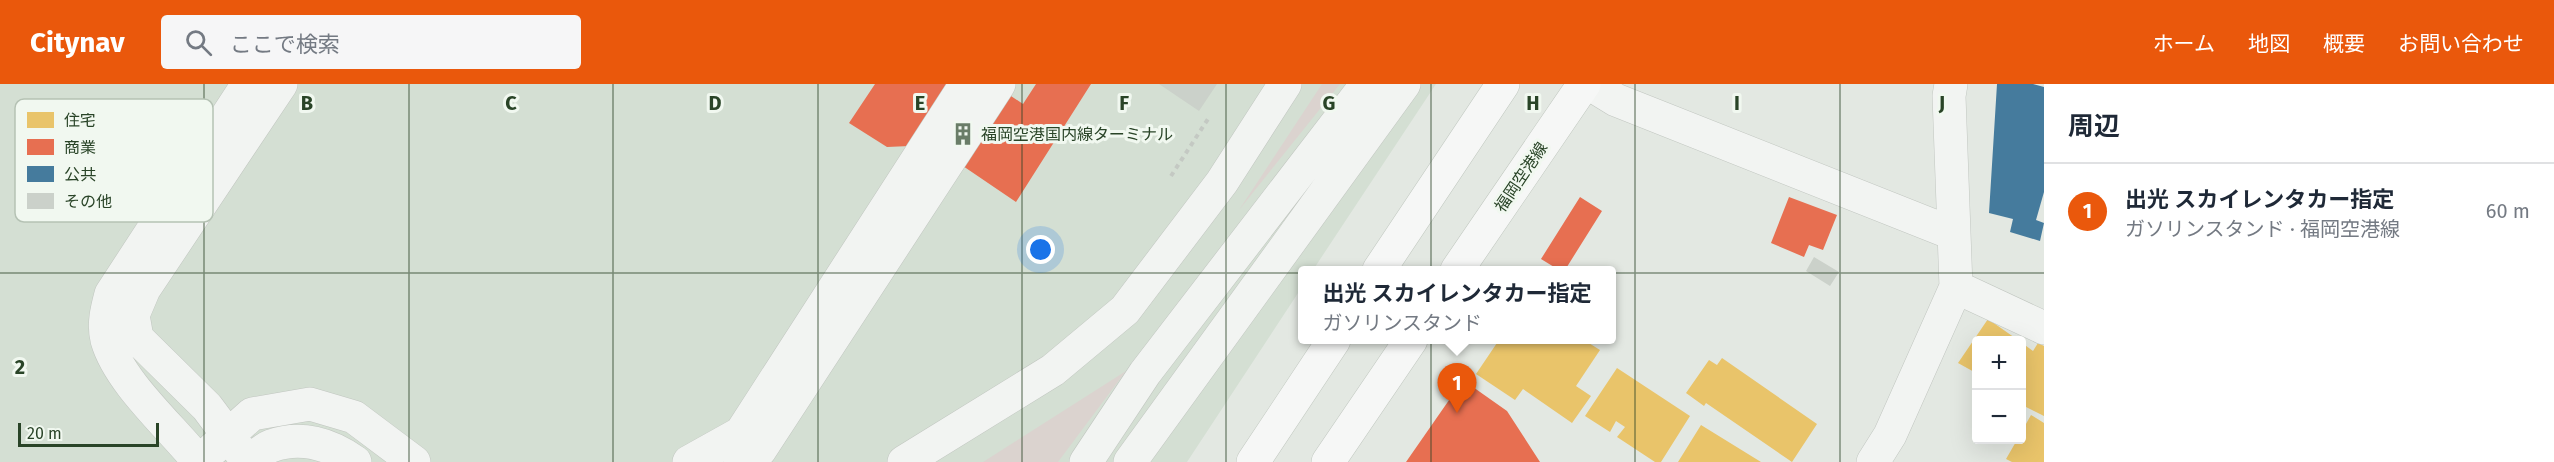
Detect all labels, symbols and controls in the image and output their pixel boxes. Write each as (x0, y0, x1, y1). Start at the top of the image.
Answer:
search box (161, 15, 581, 69)
text: Citynav (30, 26, 125, 59)
icon: search (182, 26, 215, 59)
text: ここで検索 (230, 31, 340, 58)
text: ホーム (2153, 31, 2215, 57)
text: 地図 (2248, 31, 2290, 57)
text: 概要 (2323, 31, 2365, 57)
text: お問い合わせ (2398, 31, 2524, 57)
text: B (301, 91, 313, 115)
text: C (505, 91, 517, 115)
text: D (708, 91, 722, 115)
text: E (915, 91, 925, 115)
text: F (1119, 91, 1129, 115)
text: G (1323, 91, 1335, 115)
text: H (1526, 91, 1540, 115)
text: I (1734, 91, 1740, 115)
text: J (1938, 91, 1945, 115)
legend (15, 99, 213, 222)
text: 住宅 (64, 111, 96, 130)
text: 周辺 (2068, 111, 2120, 142)
building icon: 福岡空港国内線ターミナル (950, 121, 976, 147)
place label: 福岡空港国内線ターミナル (981, 125, 1173, 144)
text: 商業 (64, 138, 96, 157)
street label: 福岡空港線 (1491, 139, 1551, 215)
text: 公共 (64, 165, 96, 184)
text: 出光 スカイレンタカー指定 (2125, 186, 2394, 213)
text: その他 (64, 192, 112, 211)
text: 1 (2083, 199, 2092, 223)
text: 60 m (2486, 199, 2530, 223)
text: ガソリンスタンド · 福岡空港線 (2125, 217, 2400, 241)
your location (1026, 235, 1055, 264)
popup (1298, 266, 1616, 344)
text: 出光 スカイレンタカー指定 (1322, 280, 1592, 307)
text: ガソリンスタンド (1322, 311, 1482, 335)
map controls (1972, 336, 2026, 444)
button: + (1972, 336, 2026, 390)
text: 2 (15, 355, 25, 379)
pin: 1 (1438, 364, 1476, 413)
button: − (1972, 390, 2026, 444)
scale bar (18, 420, 159, 448)
text: 20 m (27, 424, 62, 443)

